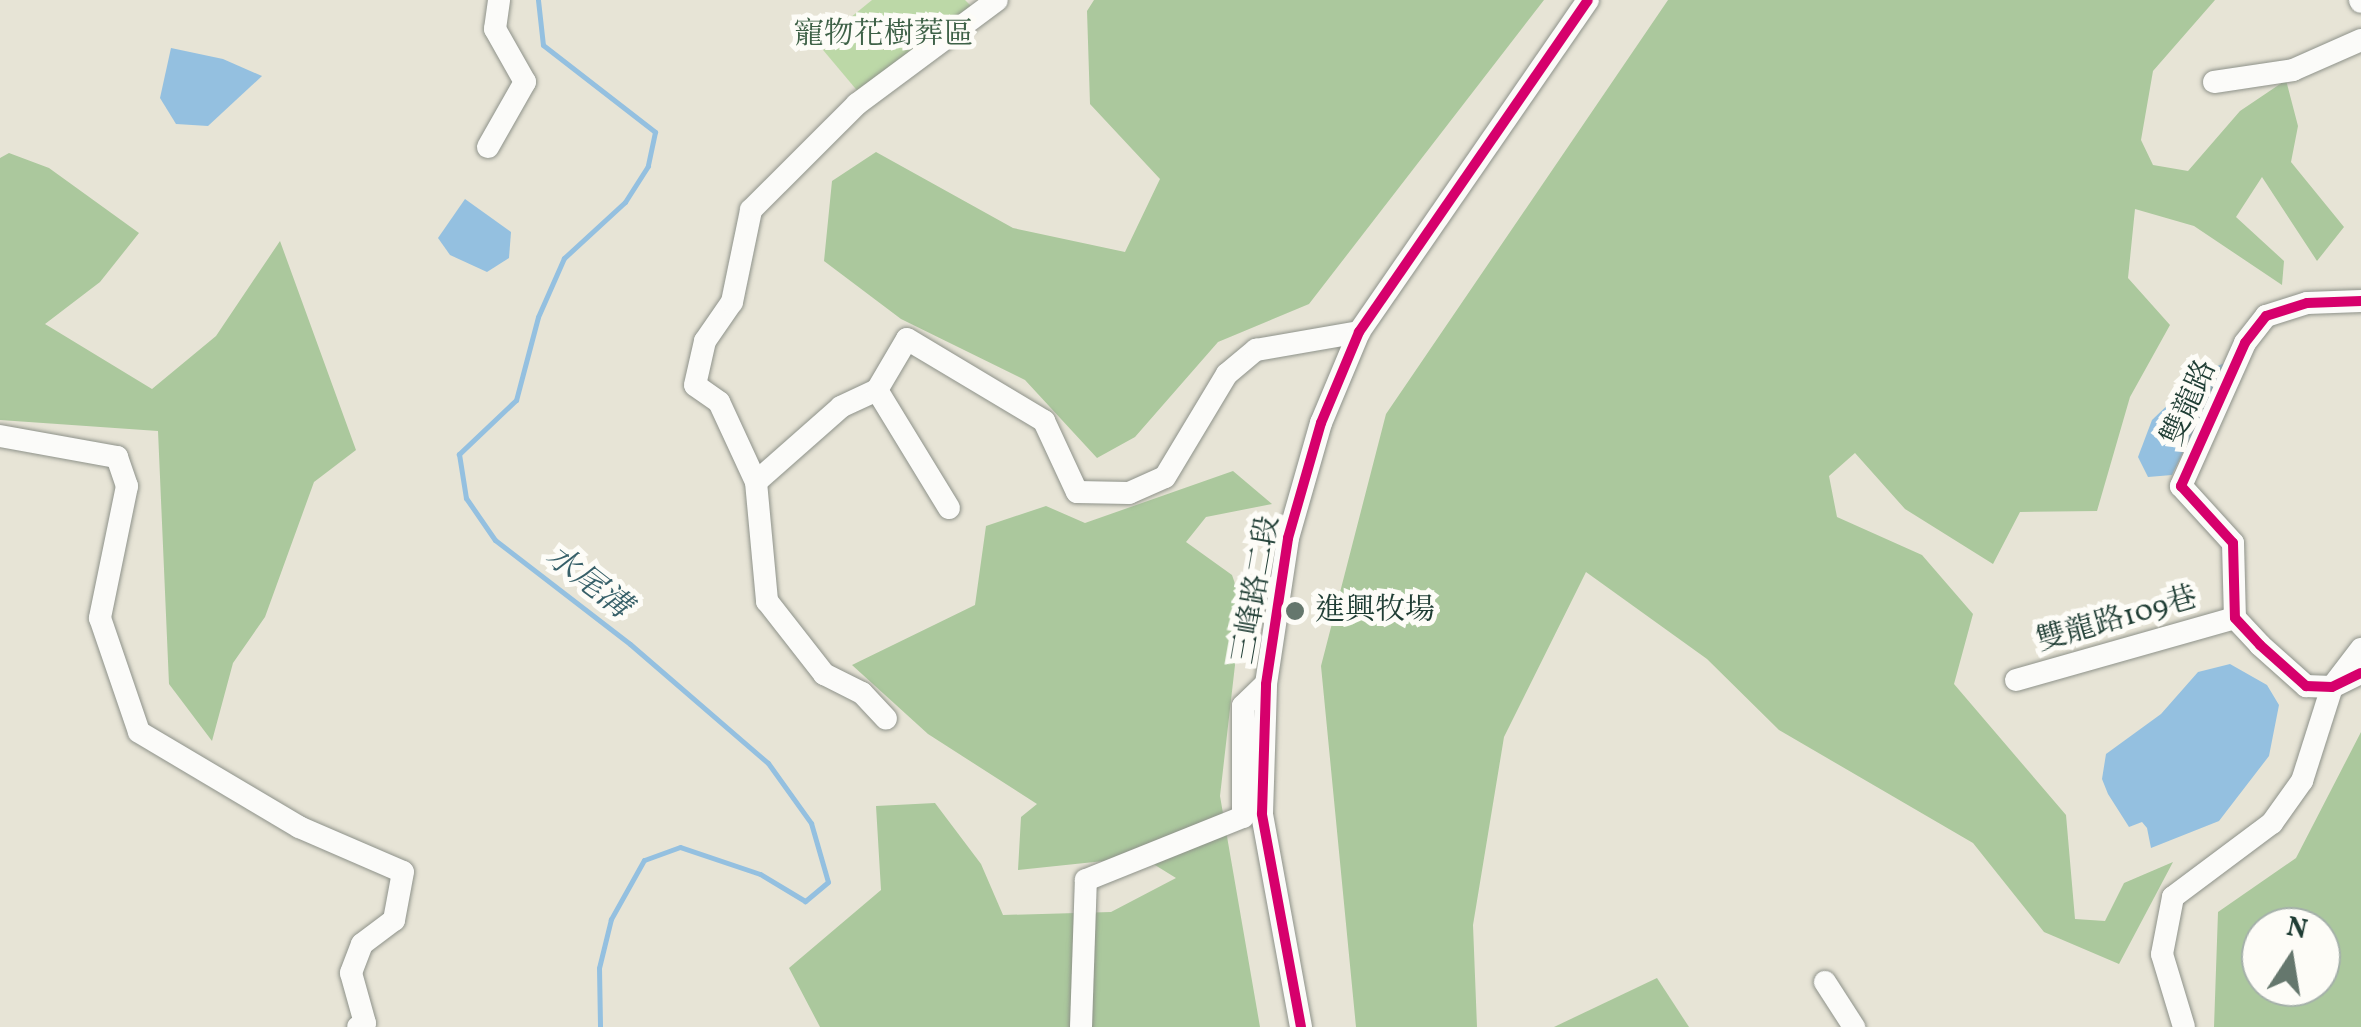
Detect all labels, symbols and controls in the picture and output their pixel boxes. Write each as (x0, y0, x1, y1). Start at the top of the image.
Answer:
park label: 寵物花樹葬區 (794, 17, 974, 53)
street label: 雙龍路 (2155, 355, 2225, 451)
street label: 三峰路二段 (1226, 513, 1288, 667)
water label: 水尾溝 (537, 538, 637, 628)
street label: 雙龍路109巷 (2032, 580, 2202, 660)
place label: 進興牧場 (1315, 593, 1435, 629)
marker: 進興牧場 (1284, 600, 1306, 622)
north arrow (2241, 907, 2341, 1007)
text: N (2283, 908, 2311, 950)

